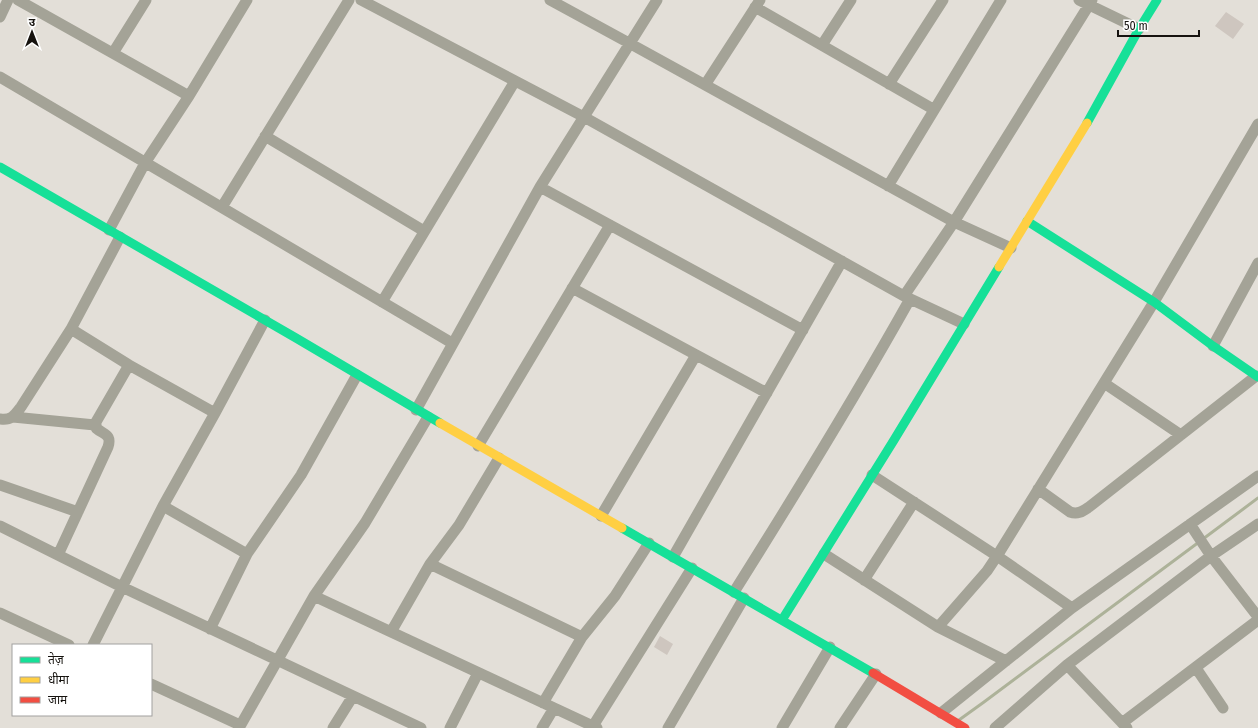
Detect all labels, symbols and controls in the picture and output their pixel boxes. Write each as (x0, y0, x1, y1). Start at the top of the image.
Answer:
north arrow (12, 12, 52, 52)
scale bar (1118, 12, 1199, 38)
text: उ (29, 16, 36, 29)
text: 50 m (1124, 19, 1148, 33)
legend (12, 644, 152, 716)
text: तेज़ (48, 652, 65, 667)
text: धीमा (48, 672, 70, 687)
text: जाम (48, 693, 68, 707)

